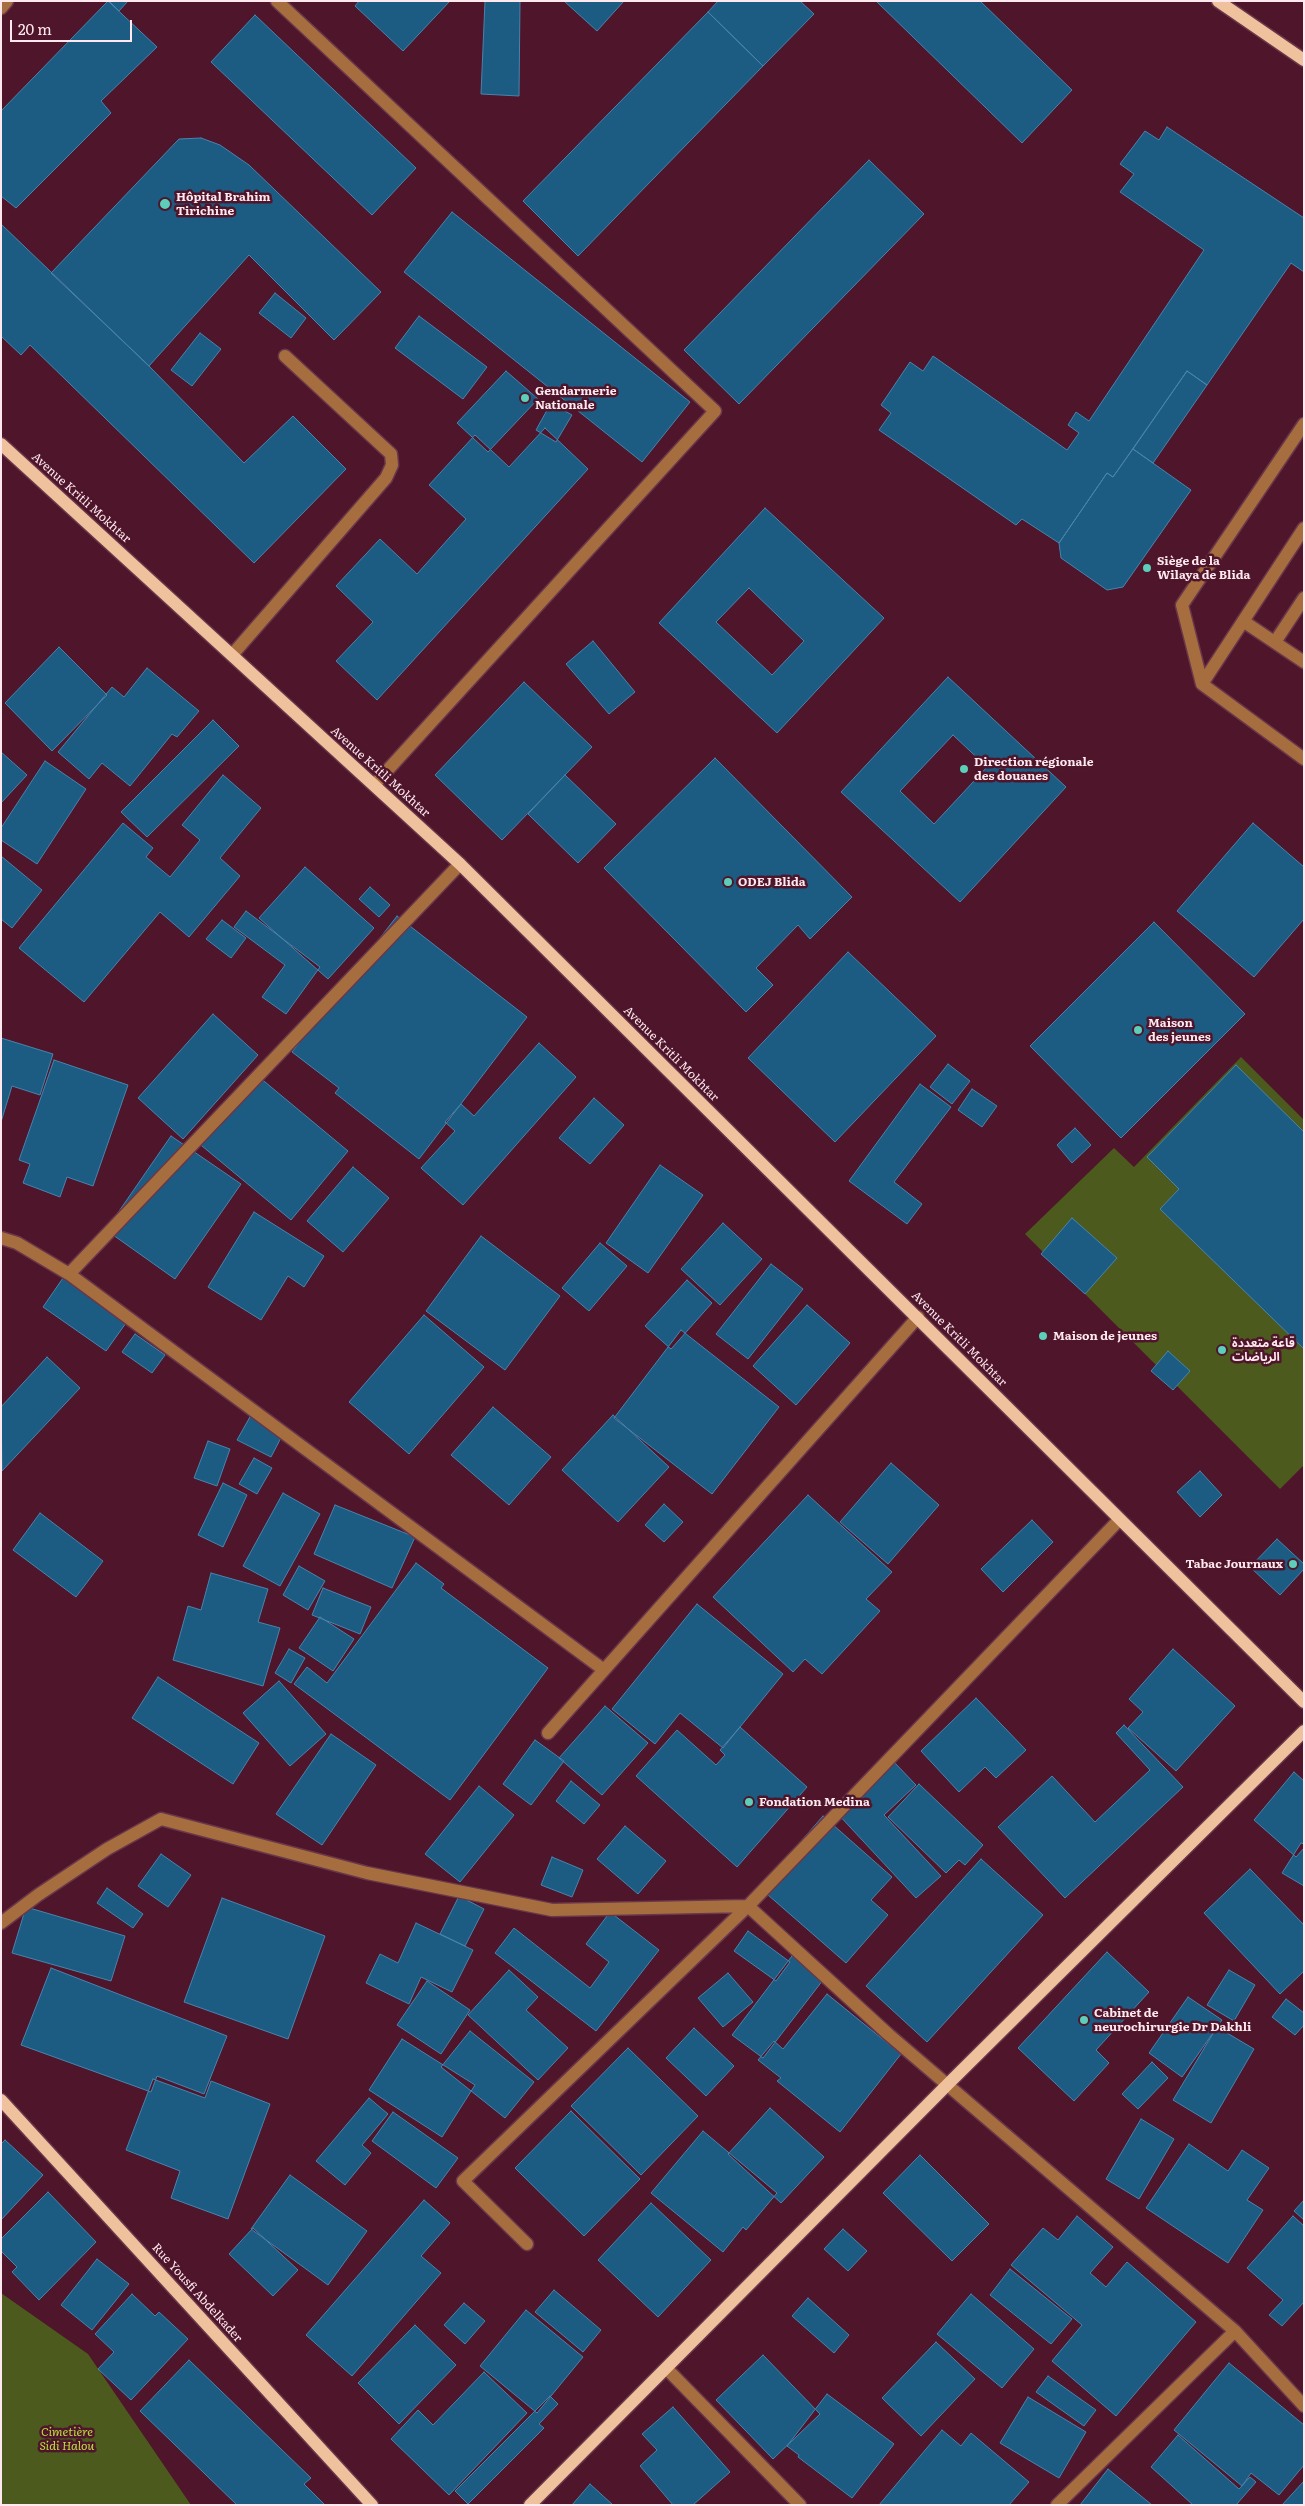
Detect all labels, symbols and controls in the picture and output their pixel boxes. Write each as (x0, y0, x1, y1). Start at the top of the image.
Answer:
scale bar (12, 10, 135, 42)
text: 20 m (18, 17, 52, 40)
place label: Hôpital Brahim Tirichine (176, 190, 271, 218)
marker: Hôpital Brahim Tirichine (158, 197, 172, 211)
place label: Gendarmerie Nationale (535, 384, 617, 412)
marker: Gendarmerie Nationale (519, 392, 531, 404)
street label: Avenue Kritli Mokhtar (28, 450, 134, 546)
place label: Siège de la Wilaya de Blida (1157, 554, 1251, 582)
marker: Siège de la Wilaya de Blida (1141, 562, 1153, 574)
street label: Avenue Kritli Mokhtar (327, 724, 433, 820)
place label: Direction régionale des douanes (974, 755, 1094, 783)
marker: Direction régionale des douanes (958, 763, 970, 775)
place label: ODEJ Blida (738, 875, 806, 889)
marker: ODEJ Blida (722, 876, 734, 888)
street label: Avenue Kritli Mokhtar (620, 1003, 722, 1105)
place label: Maison des jeunes (1148, 1016, 1211, 1044)
marker: Maison des jeunes (1132, 1024, 1144, 1036)
street label: Avenue Kritli Mokhtar (908, 1288, 1010, 1390)
place label: Maison de jeunes (1053, 1329, 1157, 1343)
marker: Maison de jeunes (1037, 1330, 1049, 1342)
place label: قاعة متعددة الرياضات (1232, 1336, 1295, 1364)
marker: قاعة متعددة الرياضات (1216, 1344, 1228, 1356)
place label: Tabac Journaux (1185, 1557, 1283, 1571)
marker: Tabac Journaux (1287, 1558, 1299, 1570)
place label: Fondation Medina (759, 1795, 870, 1809)
marker: Fondation Medina (743, 1796, 755, 1808)
place label: Cabinet de neurochirurgie Dr Dakhli (1094, 2006, 1251, 2034)
marker: Cabinet de neurochirurgie Dr Dakhli (1078, 2014, 1090, 2026)
street label: Rue Yousfi Abdelkader (149, 2241, 245, 2345)
park label: Cimetière Sidi Halou (40, 2425, 94, 2453)

